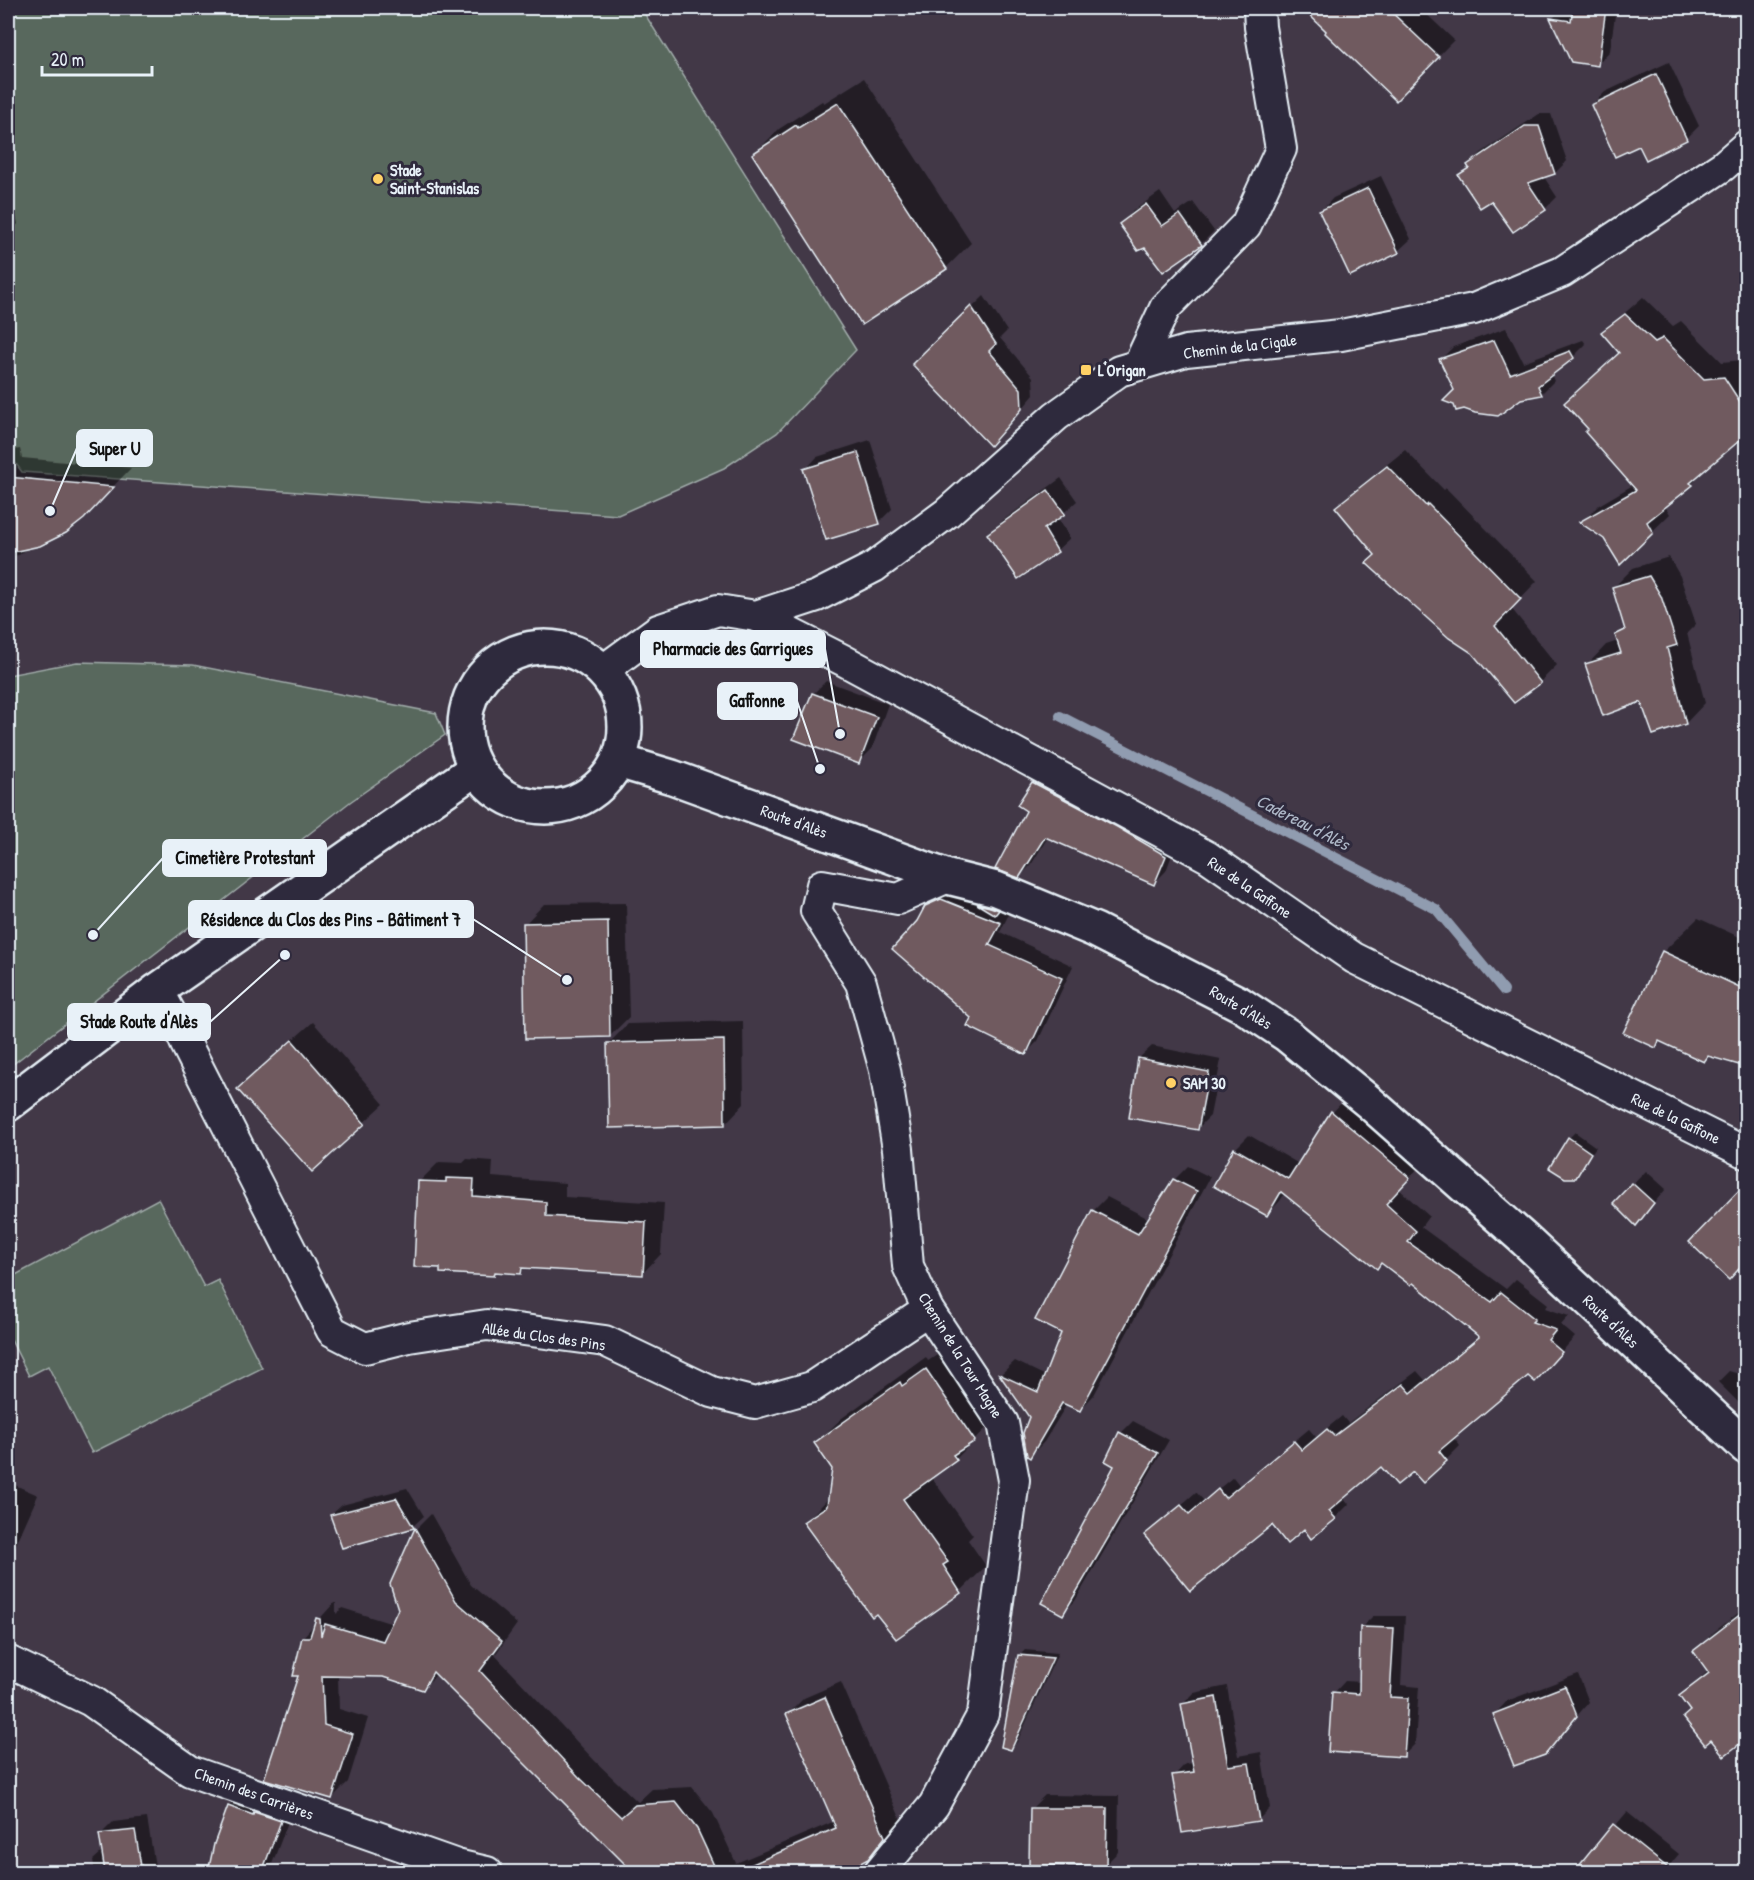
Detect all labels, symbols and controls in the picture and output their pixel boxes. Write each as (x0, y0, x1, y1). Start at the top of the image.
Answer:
scale bar (42, 39, 152, 77)
text: 20 m (51, 47, 84, 72)
place label: Stade Saint-Stanislas (390, 159, 480, 199)
marker: Stade Saint-Stanislas (371, 172, 385, 186)
street label: Chemin de la Cigale (1182, 328, 1299, 364)
place label: L'Origan (1098, 359, 1146, 382)
marker: L'Origan (1079, 363, 1093, 377)
callout: Super U (77, 430, 152, 466)
text: Super U (89, 436, 141, 462)
callout: Pharmacie des Garrigues (641, 631, 825, 667)
text: Pharmacie des Garrigues (653, 636, 813, 662)
callout: Gaffonne (718, 683, 797, 719)
text: Gaffonne (729, 688, 786, 713)
water label: Cadereau d'Alès (1252, 788, 1356, 857)
street label: Route d'Alès (758, 799, 830, 843)
callout: Cimetière Protestant (163, 840, 326, 876)
text: Cimetière Protestant (175, 845, 316, 870)
street label: Rue de la Gaffone (1204, 851, 1297, 923)
callout: Résidence du Clos des Pins - Bâtiment 7 (189, 901, 473, 937)
text: Résidence du Clos des Pins - Bâtiment 7 (201, 907, 461, 932)
street label: Route d'Alès (1206, 980, 1276, 1034)
callout: Stade Route d'Alès (68, 1004, 210, 1040)
text: Stade Route d'Alès (80, 1009, 198, 1034)
place label: SAM 30 (1183, 1072, 1226, 1094)
marker: SAM 30 (1164, 1076, 1178, 1090)
street label: Rue de la Gaffone (1628, 1087, 1725, 1149)
street label: Chemin de la Tour Magne (913, 1288, 1009, 1423)
street label: Route d'Alès (1578, 1289, 1644, 1353)
street label: Allée du Clos des Pins (481, 1316, 607, 1356)
street label: Chemin des Carrières (191, 1761, 317, 1825)

